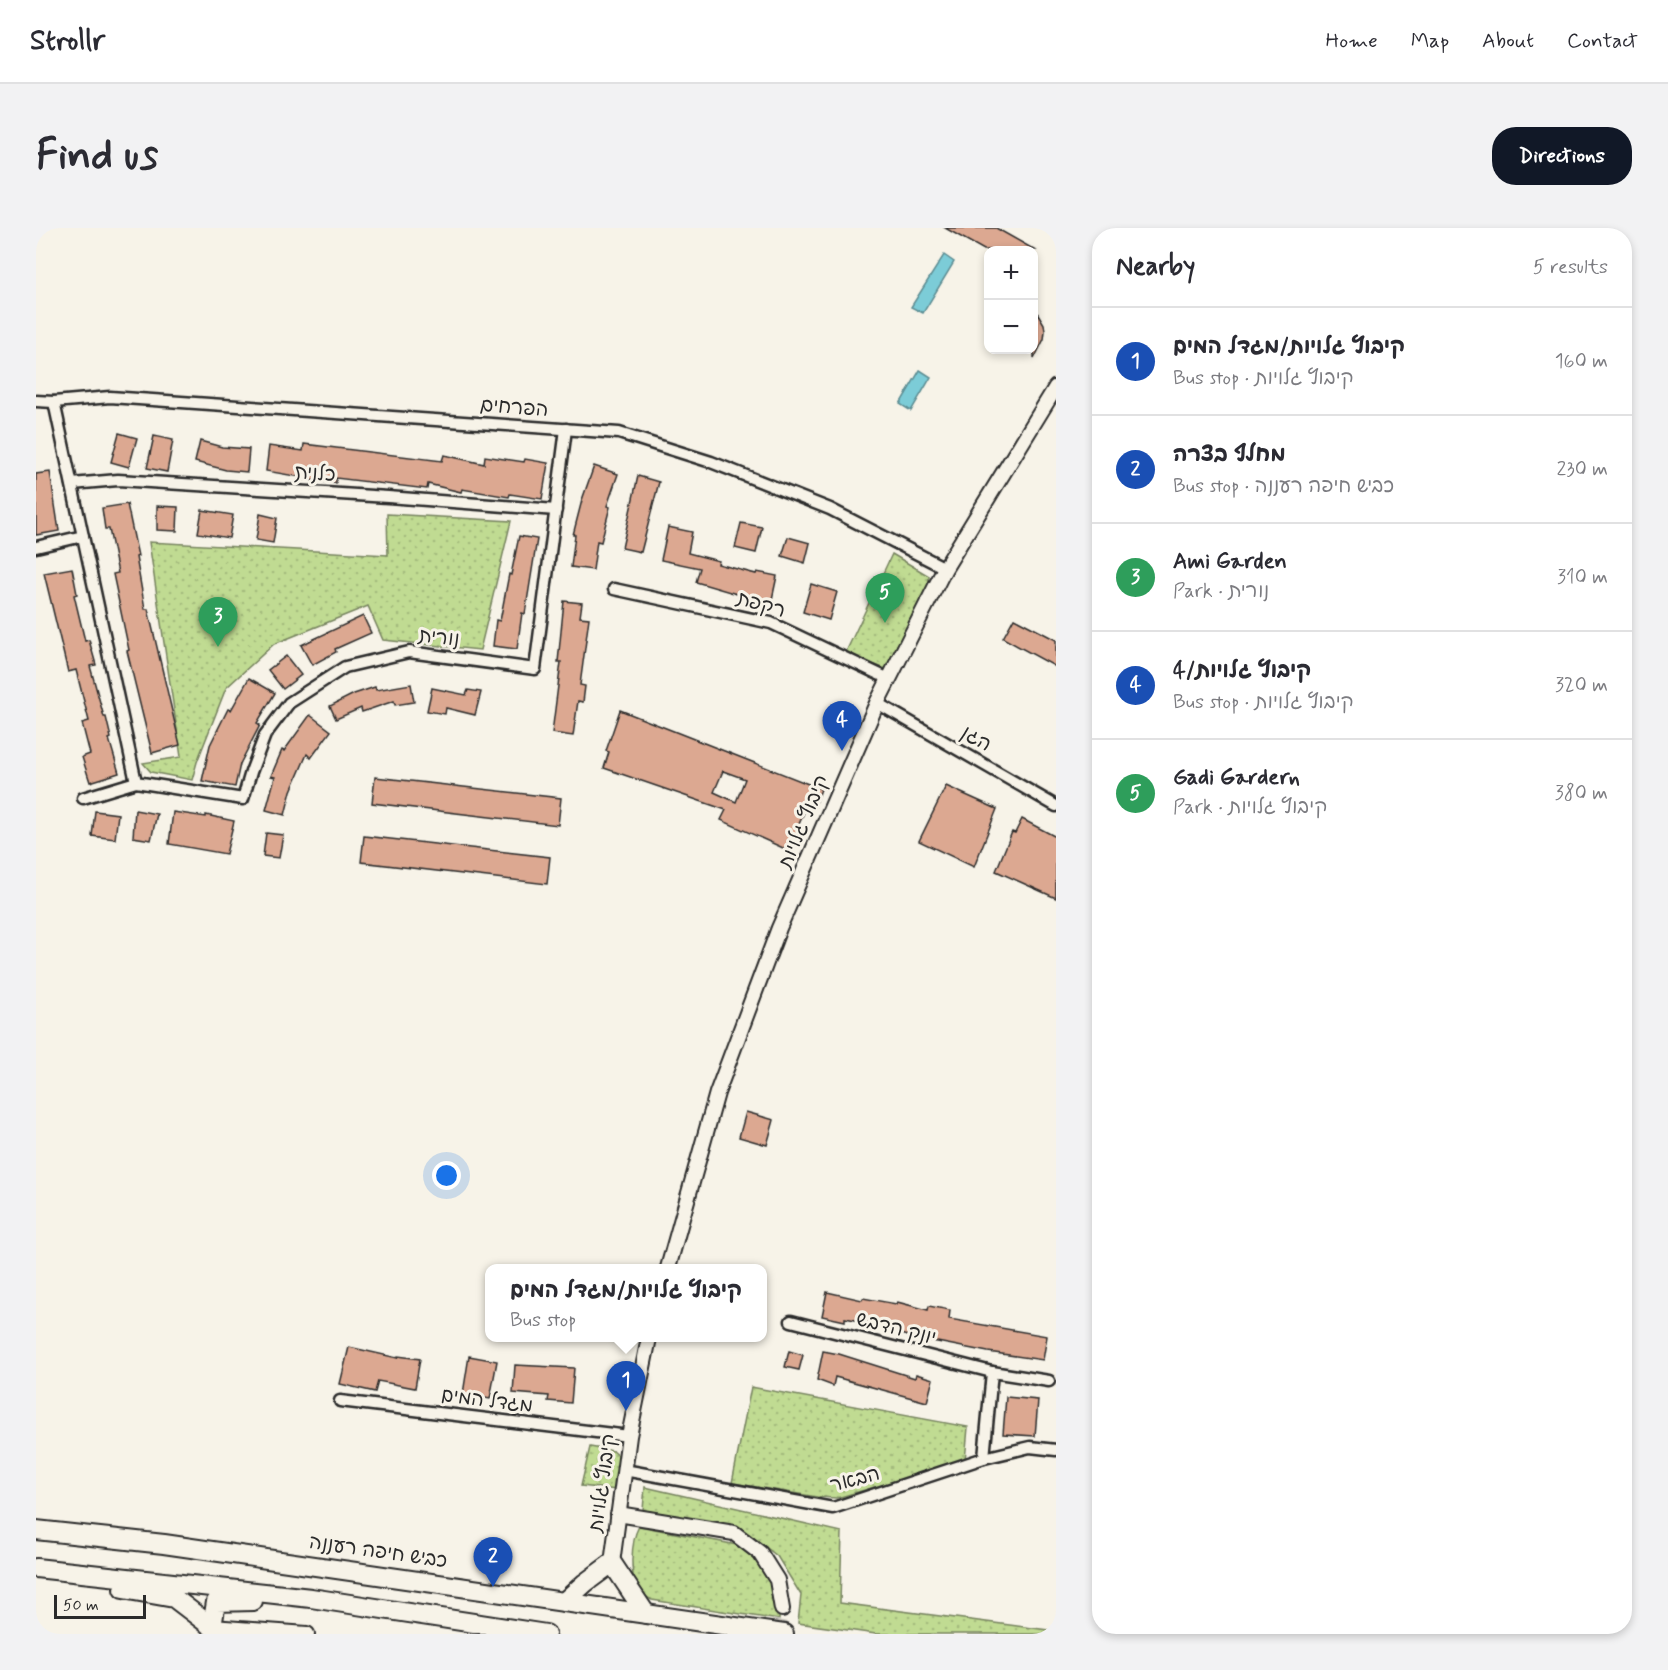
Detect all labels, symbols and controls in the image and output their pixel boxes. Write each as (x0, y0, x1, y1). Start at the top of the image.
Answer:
text: Strollr (30, 23, 105, 60)
text: Home (1326, 27, 1378, 55)
text: Map (1411, 27, 1449, 55)
text: About (1482, 27, 1534, 55)
text: Contact (1567, 27, 1638, 55)
button: Directions (1492, 127, 1632, 185)
text: Find us (36, 129, 158, 184)
map controls (984, 246, 1038, 354)
button: + (984, 246, 1038, 300)
text: Nearby (1116, 250, 1195, 284)
text: 5 results (1533, 254, 1608, 281)
button: − (984, 300, 1038, 354)
text: קיבוץ גלויות/מגדל המים (1173, 333, 1405, 361)
text: 1 (1131, 348, 1140, 375)
text: 160 m (1555, 348, 1608, 375)
text: Bus stop · קיבוץ גלויות (1173, 365, 1354, 392)
street label: הפרחים (479, 392, 549, 424)
text: מחלף בצרה (1173, 441, 1286, 469)
text: 2 (1131, 456, 1140, 483)
text: 230 m (1556, 456, 1608, 483)
street label: כלנית (293, 459, 337, 489)
text: Bus stop · כביש חיפה רעננה (1173, 473, 1394, 500)
text: Ami Garden (1173, 548, 1287, 576)
text: 3 (1131, 564, 1140, 591)
text: 310 m (1557, 564, 1608, 591)
pin: 5 (866, 574, 904, 623)
text: Park · נורית (1173, 578, 1269, 605)
street label: רקפת (732, 585, 789, 625)
pin: 3 (198, 598, 237, 647)
street label: נורית (416, 622, 461, 654)
text: קיבוץ גלויות/4 (1173, 657, 1311, 685)
text: 4 (1130, 672, 1141, 699)
text: 320 m (1555, 672, 1608, 699)
text: Bus stop · קיבוץ גלויות (1173, 689, 1354, 716)
pin: 4 (822, 702, 862, 751)
street label: הגן (956, 720, 996, 758)
text: Gadi Gardern (1173, 764, 1300, 792)
street label: קיבוץ גלויות (772, 771, 836, 874)
text: 5 (1130, 780, 1142, 807)
text: 380 m (1555, 780, 1608, 807)
text: Park · קיבוץ גלויות (1173, 794, 1327, 821)
your location (432, 1161, 461, 1190)
popup (485, 1264, 767, 1342)
text: קיבוץ גלויות/מגדל המים (510, 1277, 742, 1305)
street label: יונק הדבש (853, 1306, 939, 1352)
text: Bus stop (510, 1307, 576, 1334)
pin: 1 (606, 1362, 646, 1411)
street label: מגדל המים (439, 1382, 535, 1420)
street label: קיבוץ גלויות (583, 1432, 623, 1535)
street label: הבאר (827, 1460, 883, 1500)
street label: כביש חיפה רעננה (307, 1529, 449, 1575)
pin: 2 (474, 1538, 512, 1587)
scale bar (54, 1592, 146, 1620)
text: 50 m (63, 1595, 99, 1616)

